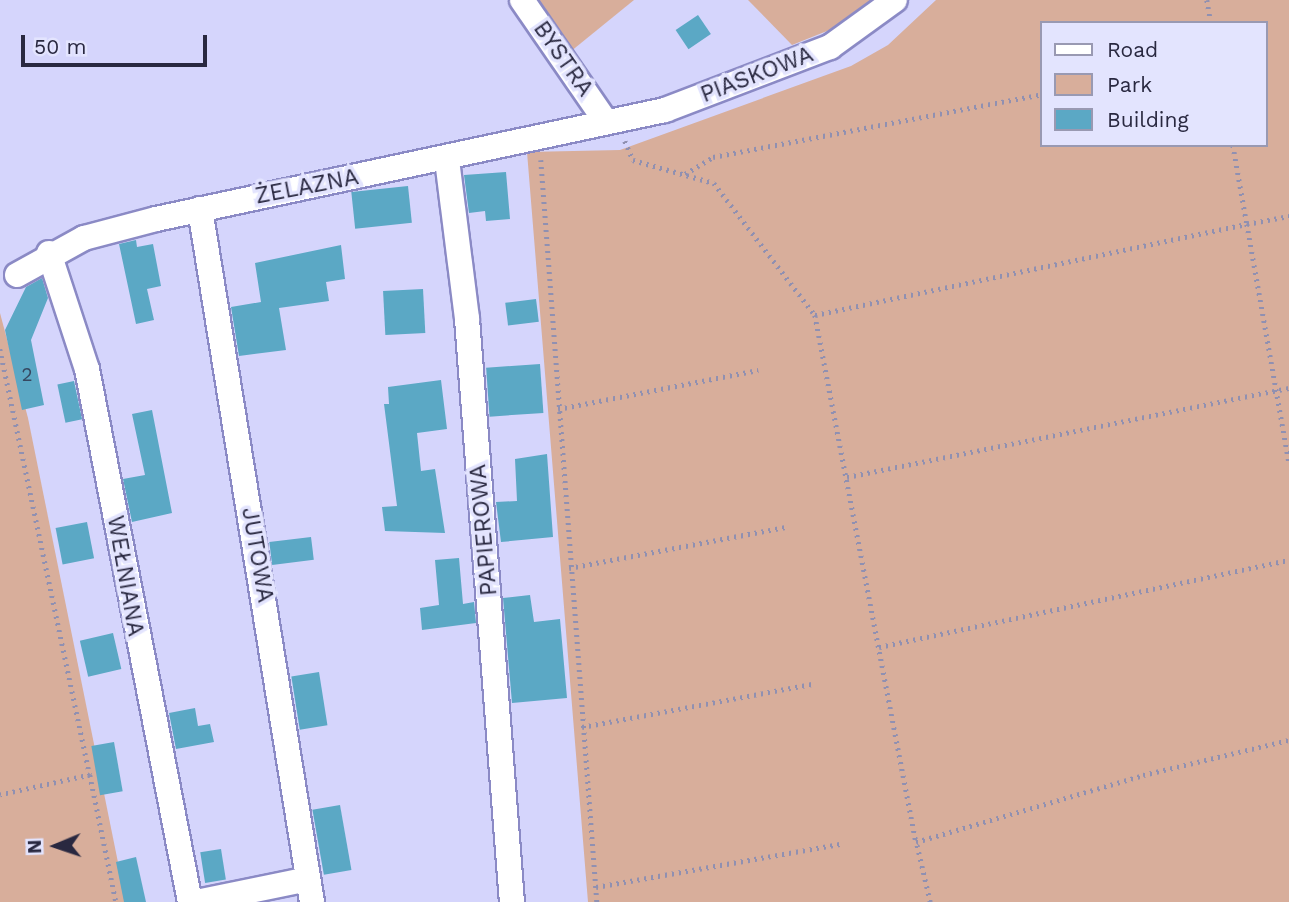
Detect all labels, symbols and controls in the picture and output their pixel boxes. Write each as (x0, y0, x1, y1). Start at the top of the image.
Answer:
street label: BYSTRA (527, 16, 599, 102)
scale bar (24, 21, 210, 65)
legend (1040, 21, 1268, 147)
text: 50 m (34, 34, 86, 59)
text: Road (1107, 37, 1158, 62)
street label: PIASKOWA (697, 41, 817, 109)
text: Park (1107, 72, 1152, 97)
text: Building (1107, 107, 1189, 132)
street label: ŻELAZNA (253, 163, 361, 211)
house number: 2 (21, 364, 33, 386)
street label: PAPIEROWA (464, 463, 504, 597)
street label: JUTOWA (235, 505, 279, 605)
street label: WEŁNIANA (101, 513, 149, 639)
north arrow (21, 811, 91, 881)
text: N (23, 839, 46, 854)

